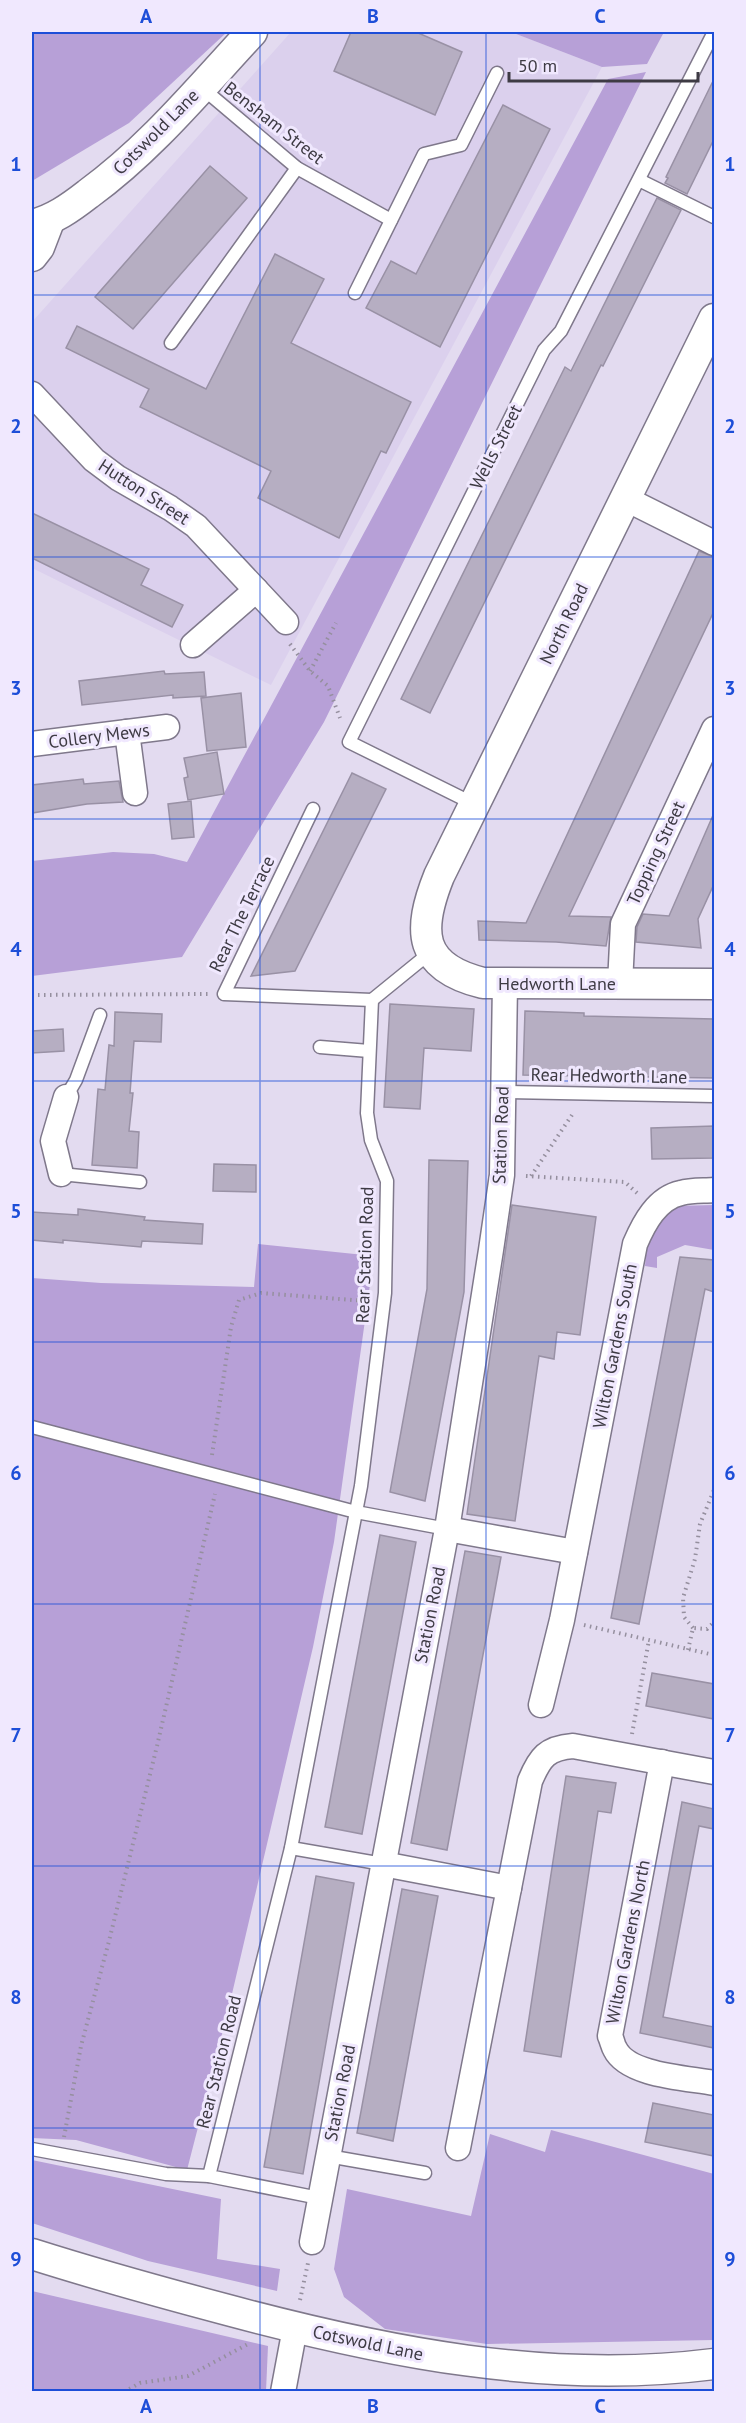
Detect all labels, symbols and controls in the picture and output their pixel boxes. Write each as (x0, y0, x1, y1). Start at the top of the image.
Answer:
text: A (140, 3, 153, 29)
text: B (367, 3, 379, 29)
text: C (594, 3, 606, 29)
scale bar (509, 45, 698, 83)
text: 50 m (518, 54, 557, 77)
street label: Bensham Street (219, 76, 329, 169)
street label: Cotswold Lane (108, 84, 203, 179)
text: 1 (10, 151, 22, 177)
text: 1 (724, 151, 736, 177)
street label: Wells Street (464, 400, 527, 493)
text: 2 (10, 413, 22, 439)
text: 2 (724, 413, 736, 439)
street label: Hutton Street (94, 454, 194, 530)
street label: North Road (534, 580, 593, 668)
text: 3 (10, 675, 22, 701)
text: 3 (724, 675, 736, 701)
street label: Collery Mews (47, 718, 151, 753)
street label: Topping Street (621, 797, 690, 908)
street label: Rear The Terrace (204, 852, 280, 976)
text: 4 (10, 936, 22, 962)
text: 4 (724, 936, 736, 962)
street label: Hedworth Lane (498, 972, 616, 995)
street label: Rear Hedworth Lane (530, 1063, 688, 1088)
street label: Station Road (487, 1086, 514, 1184)
street label: Rear Station Road (351, 1186, 378, 1324)
text: 5 (10, 1198, 22, 1224)
text: 5 (724, 1198, 736, 1224)
street label: Wilton Gardens South (587, 1262, 642, 1430)
text: 6 (10, 1460, 22, 1486)
text: 6 (724, 1460, 736, 1486)
street label: Station Road (409, 1565, 450, 1665)
text: 7 (10, 1722, 22, 1748)
text: 7 (724, 1722, 736, 1748)
street label: Wilton Gardens North (600, 1858, 655, 2026)
text: 8 (10, 1984, 22, 2010)
text: 8 (724, 1984, 736, 2010)
street label: Rear Station Road (191, 1993, 246, 2131)
street label: Station Road (319, 2043, 360, 2143)
text: 9 (10, 2246, 22, 2272)
text: 9 (724, 2246, 736, 2272)
street label: Cotswold Lane (311, 2320, 425, 2365)
text: A (140, 2393, 153, 2419)
text: B (367, 2393, 379, 2419)
text: C (594, 2393, 606, 2419)

